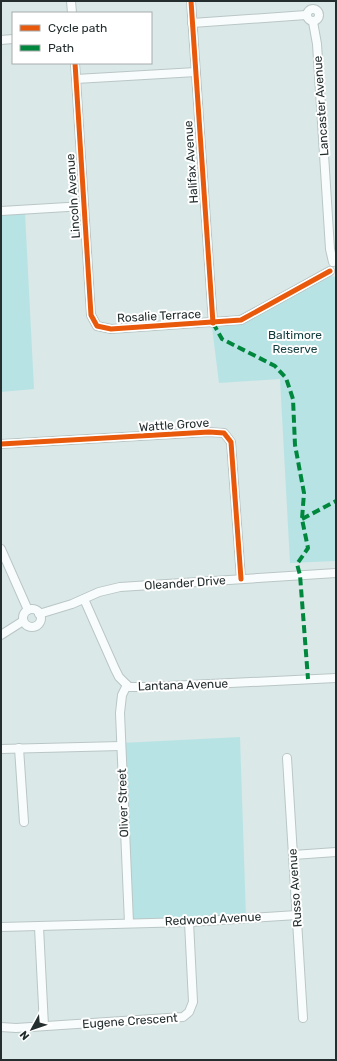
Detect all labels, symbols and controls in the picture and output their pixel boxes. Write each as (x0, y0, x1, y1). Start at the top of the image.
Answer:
legend (12, 12, 152, 64)
text: Cycle path (48, 21, 107, 35)
text: Path (48, 41, 74, 55)
street label: Lancaster Avenue (310, 55, 331, 157)
street label: Halifax Avenue (181, 120, 201, 204)
street label: Lincoln Avenue (63, 153, 83, 239)
street label: Rosalie Terrace (117, 307, 202, 325)
park label: Baltimore Reserve (268, 328, 322, 356)
street label: Wattle Grove (138, 416, 210, 434)
street label: Oleander Drive (144, 573, 226, 593)
street label: Lantana Avenue (138, 676, 229, 694)
street label: Oliver Street (115, 768, 131, 838)
street label: Russo Avenue (285, 848, 305, 928)
street label: Redwood Avenue (164, 909, 262, 929)
north arrow (12, 1009, 52, 1049)
street label: Eugene Crescent (82, 1011, 179, 1031)
text: N (17, 1028, 32, 1042)

